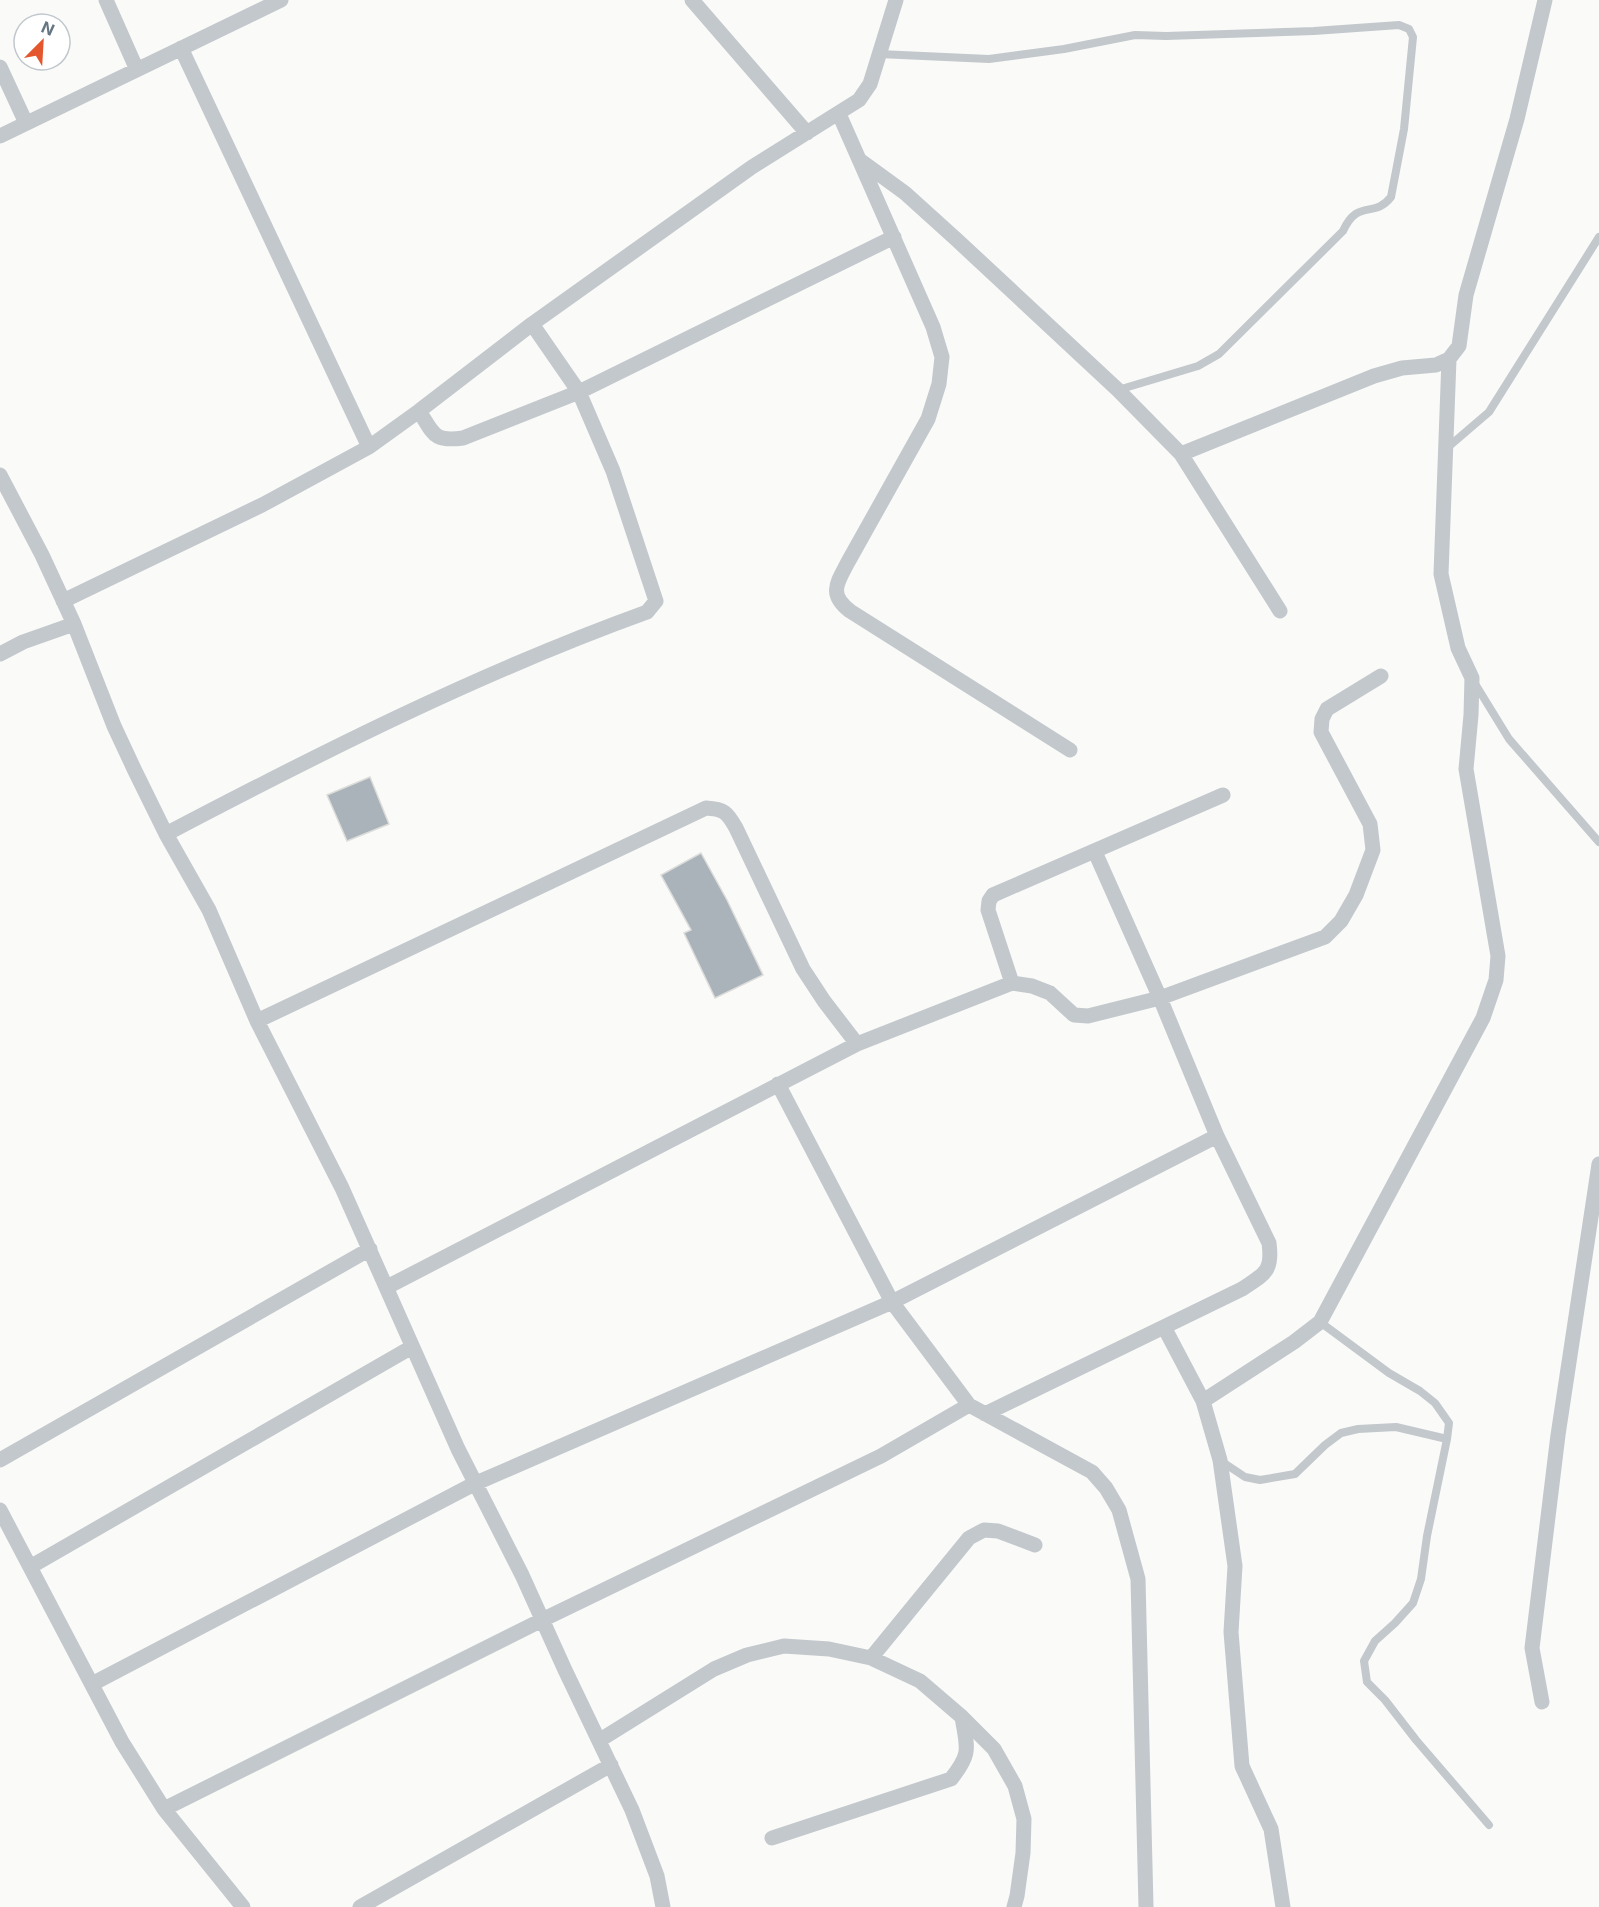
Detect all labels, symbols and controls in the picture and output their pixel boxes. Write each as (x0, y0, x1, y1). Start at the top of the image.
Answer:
north arrow (12, 12, 72, 72)
text: N (38, 17, 58, 40)

